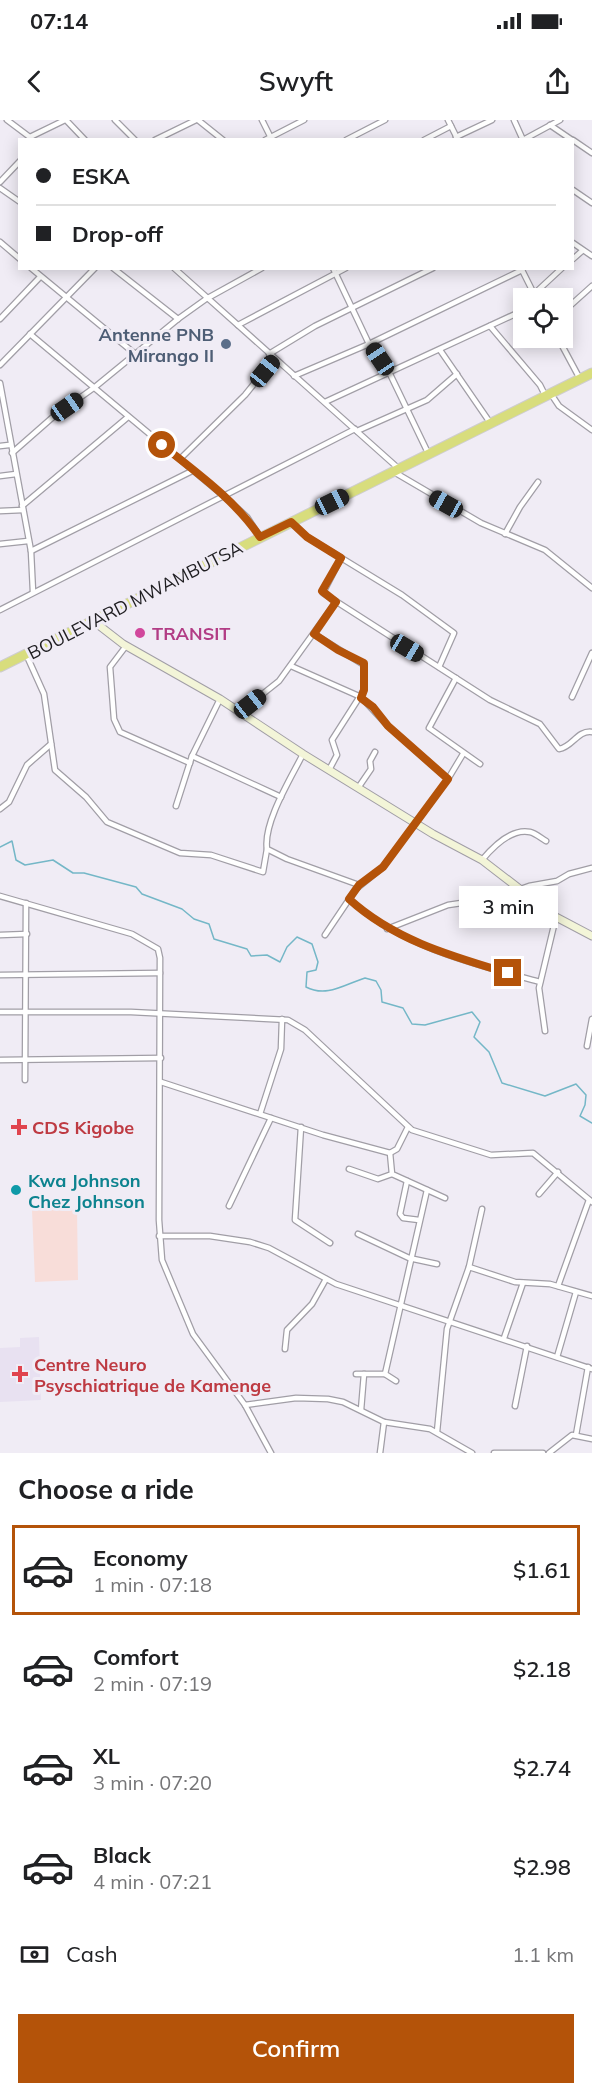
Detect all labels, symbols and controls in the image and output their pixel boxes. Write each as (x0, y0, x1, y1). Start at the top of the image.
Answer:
text: 07:14 (30, 7, 88, 35)
text: Swyft (259, 64, 333, 98)
icon: back (18, 65, 51, 98)
icon: share (541, 65, 574, 98)
text: ESKA (72, 162, 130, 190)
text: Drop-off (72, 220, 163, 248)
map controls (513, 288, 573, 348)
button: locate (513, 288, 573, 348)
place label: Antenne PNB Mirango II (99, 323, 214, 367)
marker: Antenne PNB Mirango II (219, 337, 233, 351)
car (362, 339, 398, 379)
car (247, 351, 283, 391)
car (47, 389, 87, 425)
route start (148, 431, 175, 458)
car (312, 486, 352, 518)
car (426, 487, 466, 521)
street label: BOULEVARD MWAMBUTSA (24, 536, 246, 664)
place label: TRANSIT (152, 622, 231, 645)
marker: TRANSIT (133, 626, 147, 640)
car (387, 631, 427, 665)
car (230, 686, 270, 722)
callout: 3 min (458, 886, 558, 928)
text: 3 min (483, 894, 534, 919)
route end (494, 959, 521, 986)
place label: CDS Kigobe (32, 1116, 134, 1139)
marker: CDS Kigobe (10, 1118, 28, 1136)
place label: Kwa Johnson Chez Johnson (28, 1169, 145, 1213)
marker: Kwa Johnson Chez Johnson (9, 1183, 23, 1197)
place label: Centre Neuro Psyschiatrique de Kamenge (34, 1353, 271, 1397)
marker: Centre Neuro Psyschiatrique de Kamenge (11, 1365, 29, 1383)
text: Choose a ride (18, 1472, 194, 1506)
icon: car (21, 1543, 75, 1597)
text: Economy (93, 1544, 188, 1572)
text: $1.61 (513, 1556, 571, 1584)
text: 1 min · 07:18 (93, 1572, 212, 1597)
icon: car (21, 1642, 75, 1696)
text: Comfort (93, 1643, 179, 1671)
text: $2.18 (513, 1655, 571, 1683)
text: 2 min · 07:19 (93, 1671, 212, 1696)
icon: car (21, 1741, 75, 1795)
text: XL (93, 1742, 120, 1770)
text: $2.74 (513, 1754, 571, 1782)
text: 3 min · 07:20 (93, 1770, 212, 1795)
icon: car (21, 1840, 75, 1894)
text: Black (93, 1841, 151, 1869)
text: $2.98 (513, 1853, 571, 1881)
text: 4 min · 07:21 (93, 1869, 212, 1894)
icon: cash (18, 1938, 51, 1971)
text: Cash (66, 1940, 118, 1968)
text: 1.1 km (512, 1942, 574, 1967)
button: Confirm (18, 2014, 574, 2083)

